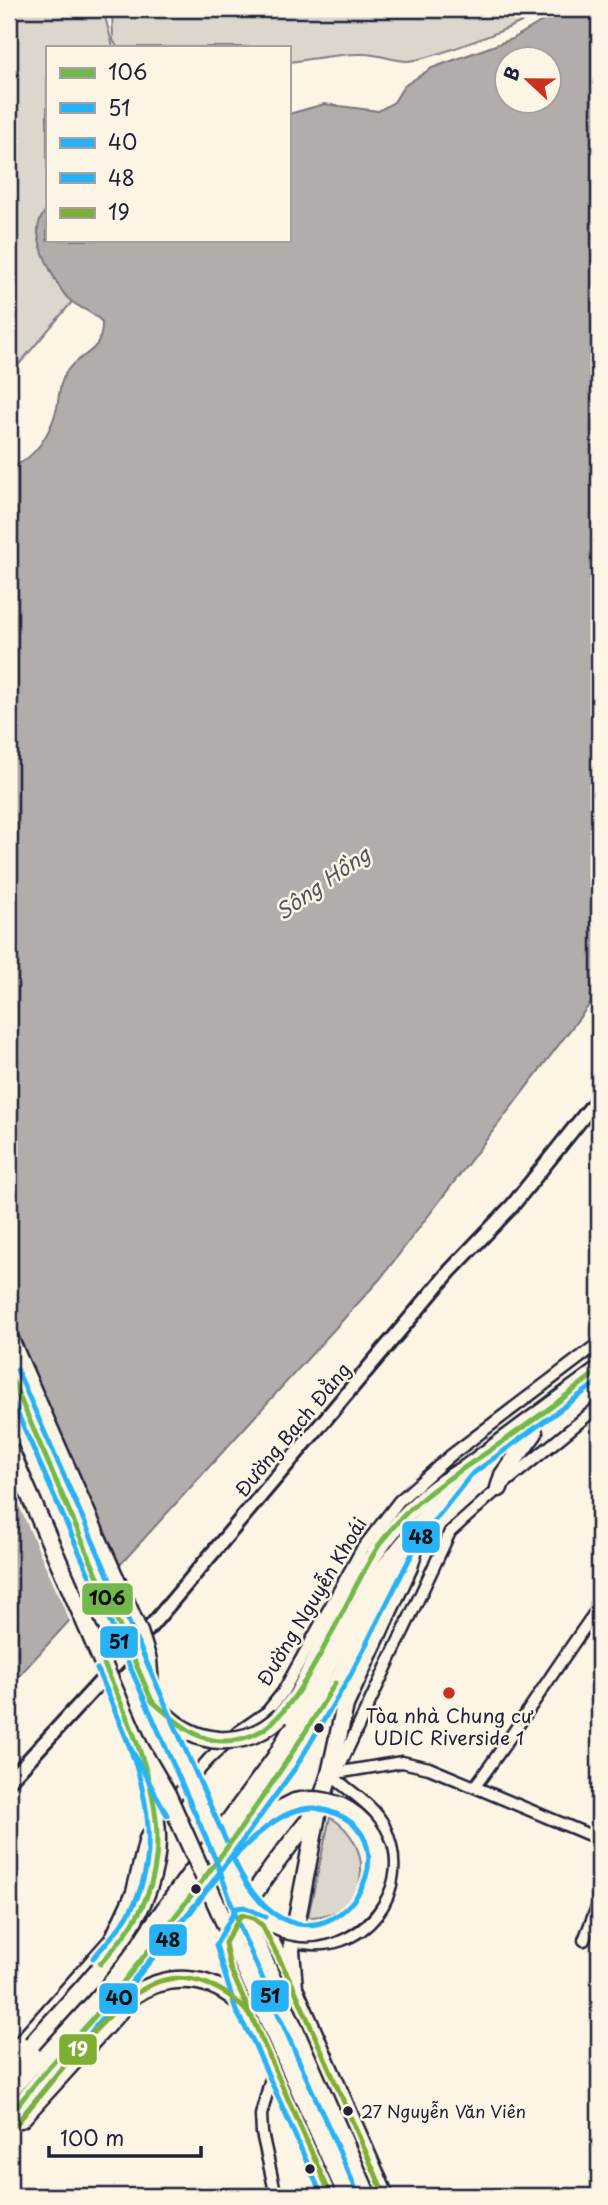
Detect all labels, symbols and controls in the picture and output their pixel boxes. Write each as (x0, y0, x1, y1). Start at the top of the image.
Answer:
legend (46, 46, 290, 242)
north arrow (492, 46, 562, 116)
text: 106 (108, 55, 148, 87)
text: B (496, 62, 527, 85)
text: 51 (108, 91, 130, 123)
text: 40 (108, 125, 137, 157)
text: 48 (108, 161, 135, 193)
text: 19 (108, 195, 130, 227)
water label: Sông Hồng (268, 837, 377, 926)
street label: Đường Bạch Đằng (228, 1356, 356, 1502)
street label: Đường Nguyễn Khoái (249, 1511, 373, 1691)
line badge: 48 (401, 1520, 441, 1554)
text: 48 (409, 1522, 434, 1550)
line badge: 106 (81, 1582, 134, 1616)
text: 106 (89, 1583, 125, 1611)
line badge: 51 (99, 1625, 139, 1659)
text: 51 (109, 1627, 129, 1655)
marker: Tòa nhà Chung cư UDIC Riverside 1 (441, 1685, 457, 1701)
place label: Tòa nhà Chung cư UDIC Riverside 1 (365, 1701, 534, 1751)
unlabelled marker (312, 1721, 326, 1735)
unlabelled marker (189, 1882, 203, 1896)
line badge: 48 (148, 1923, 188, 1957)
text: 48 (156, 1925, 181, 1953)
line badge: 51 (250, 1979, 290, 2013)
text: 51 (260, 1981, 280, 2009)
line badge: 40 (98, 1982, 139, 2015)
text: 40 (105, 1983, 133, 2011)
line badge: 19 (58, 2033, 98, 2066)
text: 19 (68, 2034, 88, 2062)
place label: 27 Nguyễn Văn Viên (361, 2098, 526, 2124)
marker: 27 Nguyễn Văn Viên (341, 2104, 355, 2118)
scale bar (49, 2114, 201, 2158)
text: 100 m (60, 2121, 124, 2153)
unlabelled marker (303, 2162, 317, 2176)

